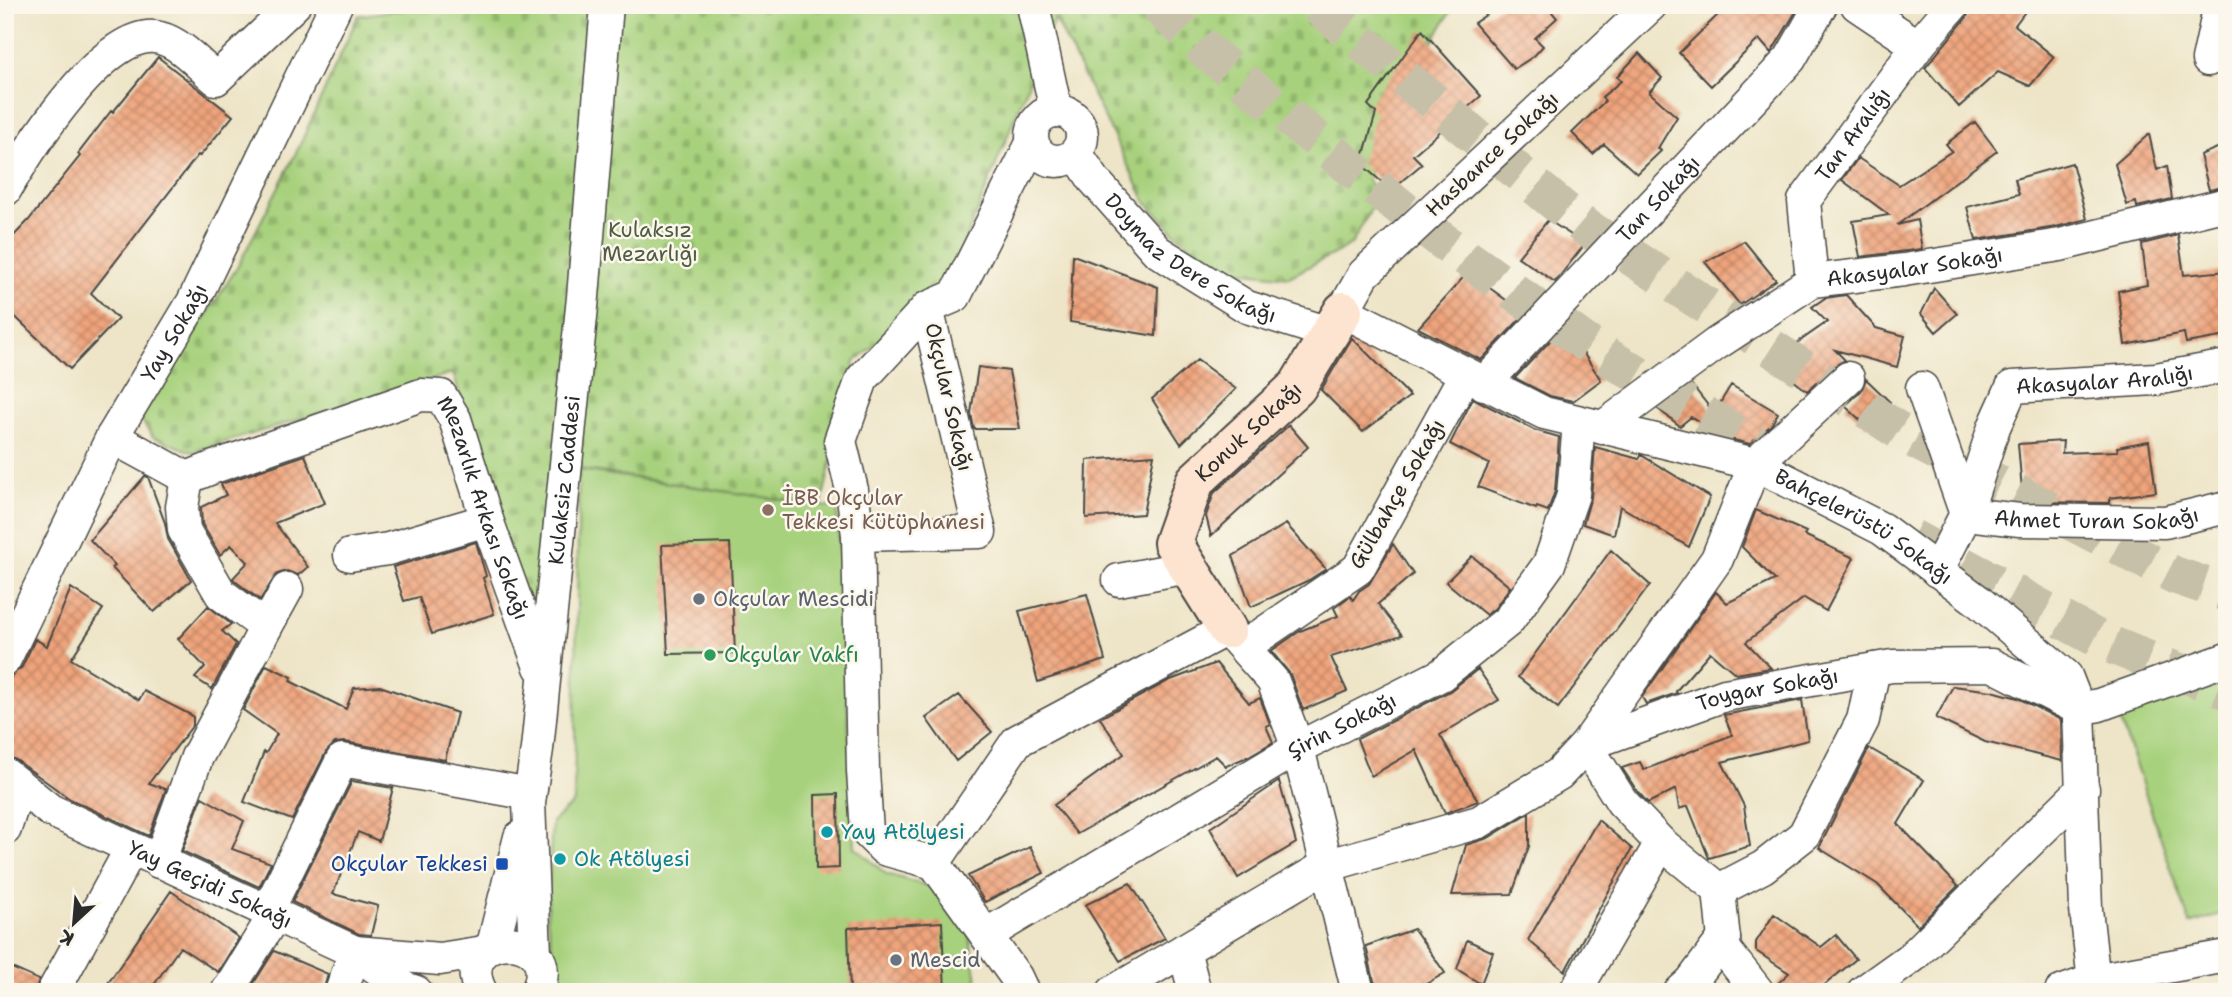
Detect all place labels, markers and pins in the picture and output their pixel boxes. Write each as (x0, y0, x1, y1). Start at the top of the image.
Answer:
place label: İBB Okçular Tekkesi Kütüphanesi (782, 484, 985, 536)
marker: İBB Okçular Tekkesi Kütüphanesi (760, 502, 776, 518)
place label: Okçular Mescidi (713, 585, 874, 613)
marker: Okçular Mescidi (691, 591, 707, 607)
place label: Okçular Vakfı (724, 641, 859, 669)
marker: Okçular Vakfı (702, 647, 718, 663)
place label: Yay Atölyesi (841, 818, 965, 846)
marker: Yay Atölyesi (819, 824, 835, 840)
place label: Ok Atölyesi (574, 845, 690, 873)
place label: Okçular Tekkesi (331, 850, 488, 878)
marker: Ok Atölyesi (552, 851, 568, 867)
marker: Okçular Tekkesi (494, 856, 510, 872)
place label: Mescid (910, 946, 981, 974)
marker: Mescid (888, 952, 904, 968)

